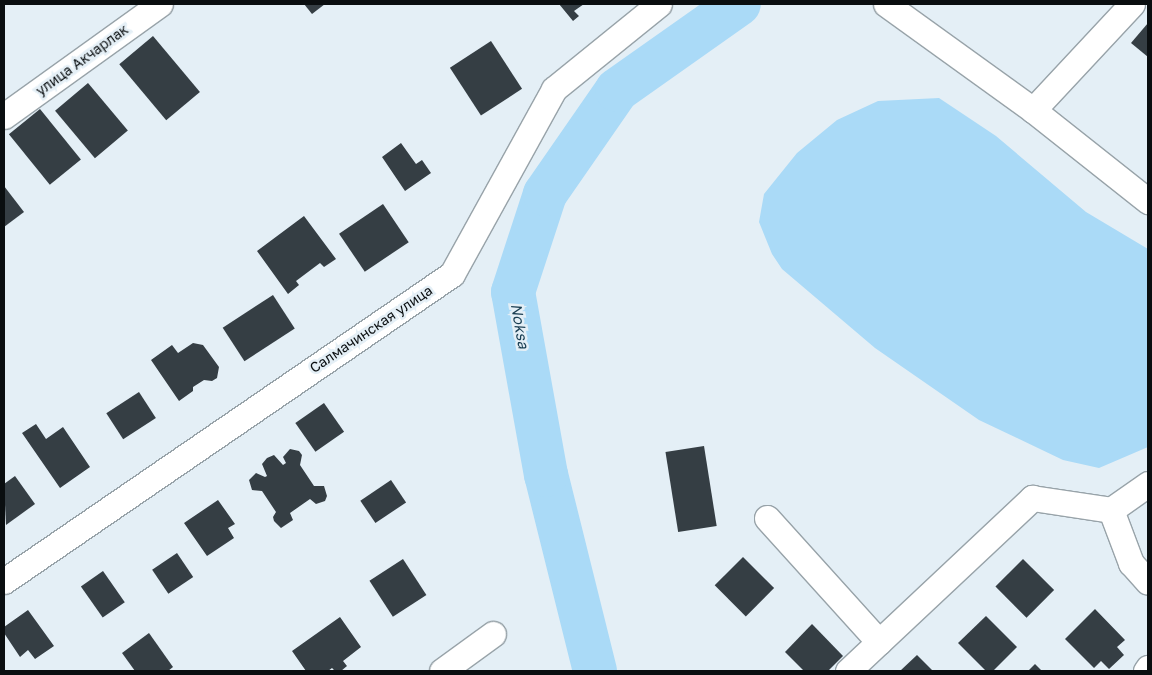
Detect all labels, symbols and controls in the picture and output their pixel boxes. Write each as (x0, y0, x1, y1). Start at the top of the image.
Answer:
street label: улица Акчарлак (33, 21, 131, 99)
street label: Салмачинская улица (306, 282, 436, 376)
water label: Noksa (507, 302, 533, 350)

